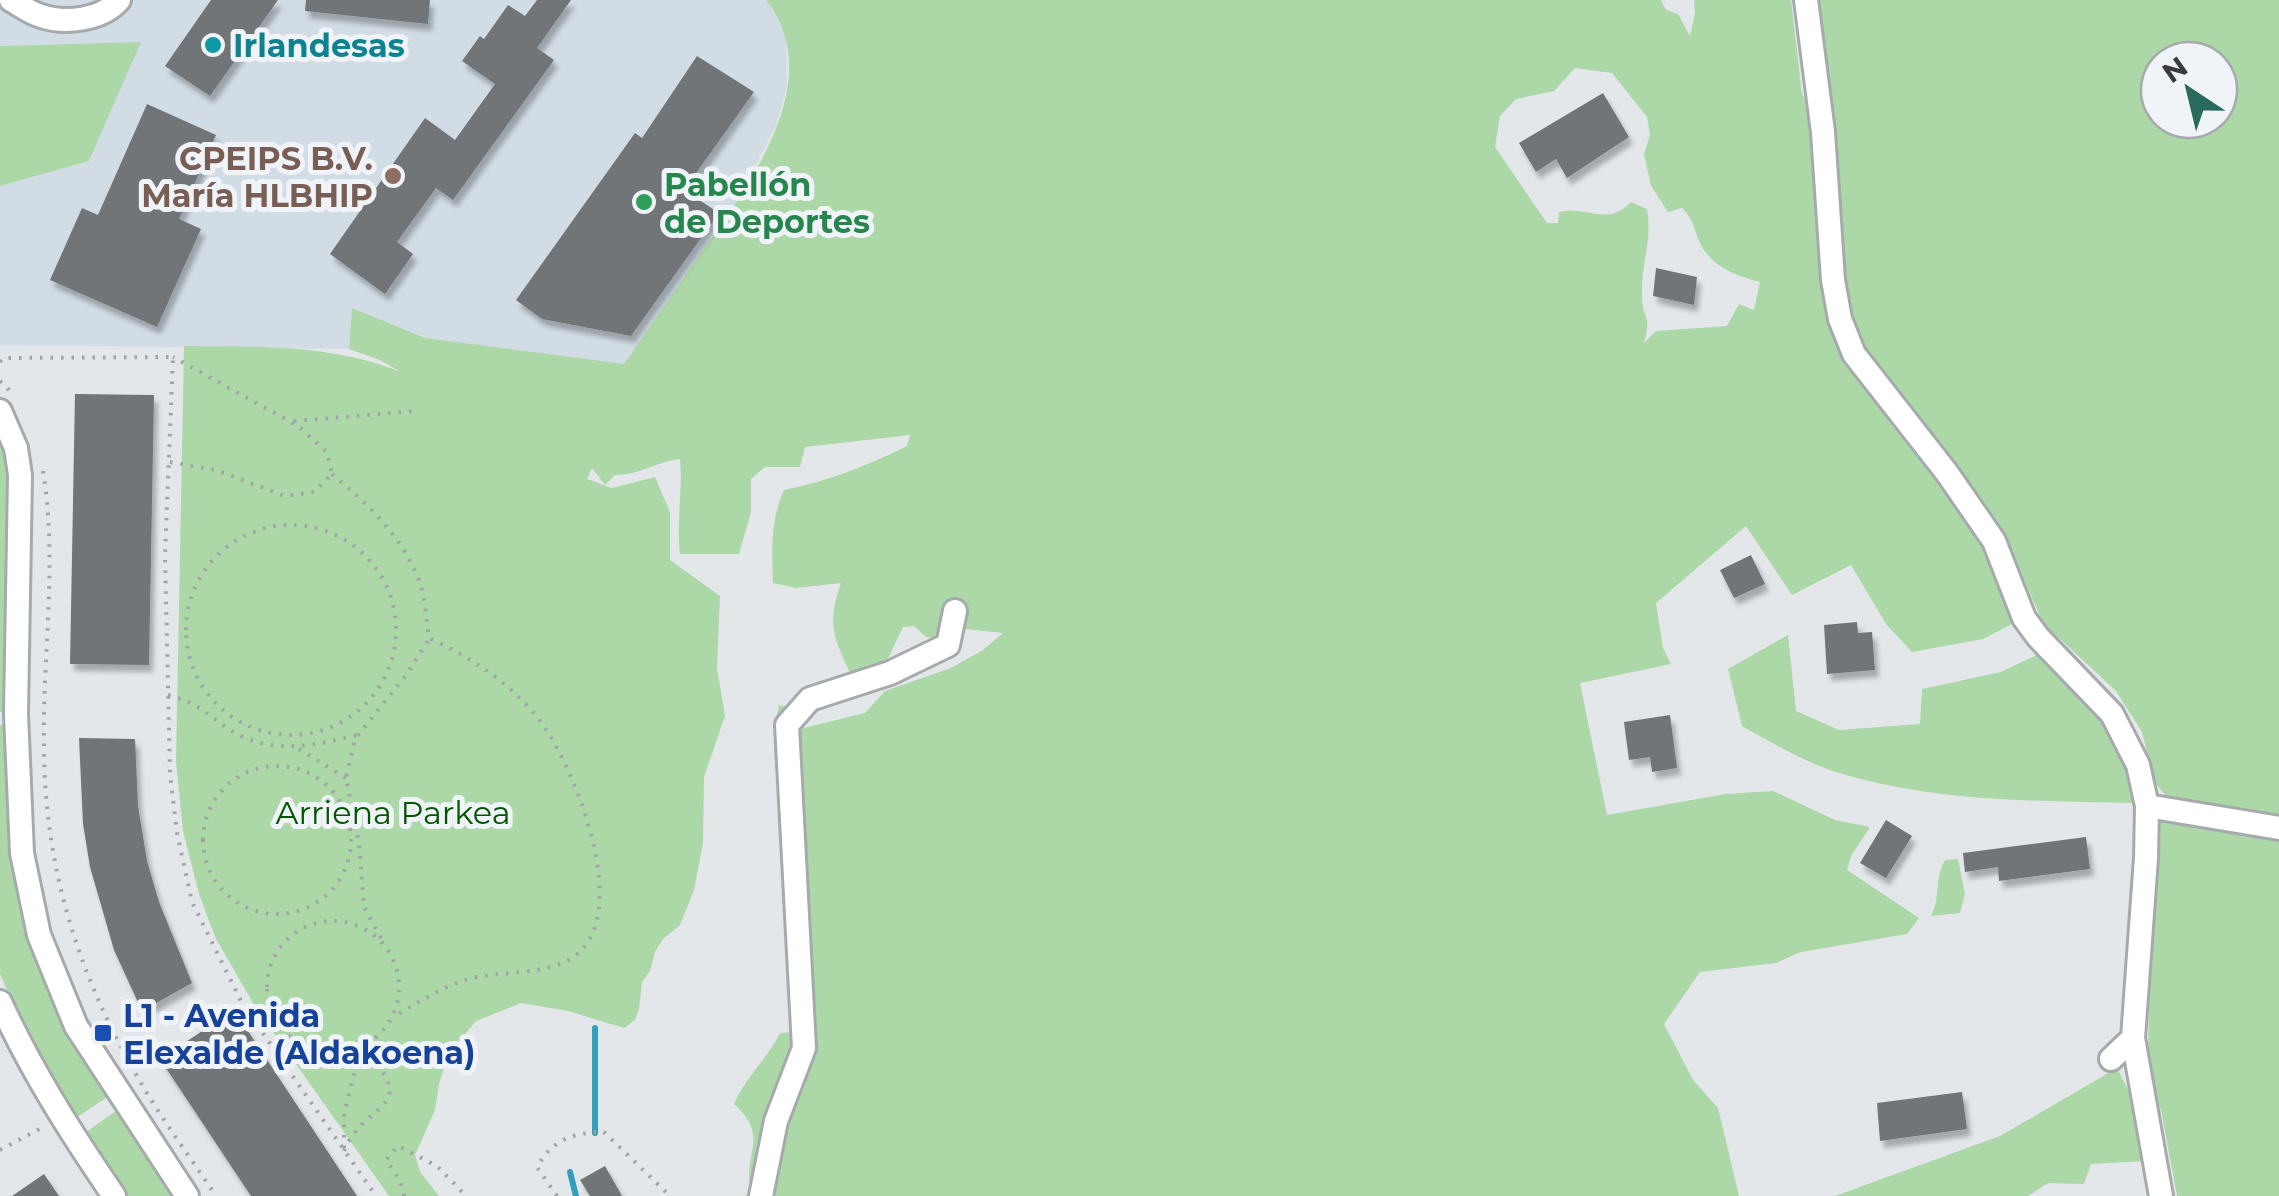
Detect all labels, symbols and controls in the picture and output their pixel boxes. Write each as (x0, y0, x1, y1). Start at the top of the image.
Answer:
place label: Irlandesas (233, 26, 405, 65)
marker: Irlandesas (202, 34, 224, 56)
north arrow (2139, 40, 2239, 140)
text: N (2156, 49, 2194, 90)
place label: CPEIPS B.V. María HLBHIP (141, 139, 373, 215)
marker: CPEIPS B.V. María HLBHIP (382, 165, 404, 187)
place label: Pabellón de Deportes (664, 165, 870, 241)
marker: Pabellón de Deportes (633, 191, 655, 213)
park label: Arriena Parkea (275, 793, 511, 832)
place label: L1 - Avenida Elexalde (Aldakoena) (123, 996, 475, 1072)
marker: L1 - Avenida Elexalde (Aldakoena) (92, 1022, 114, 1044)

